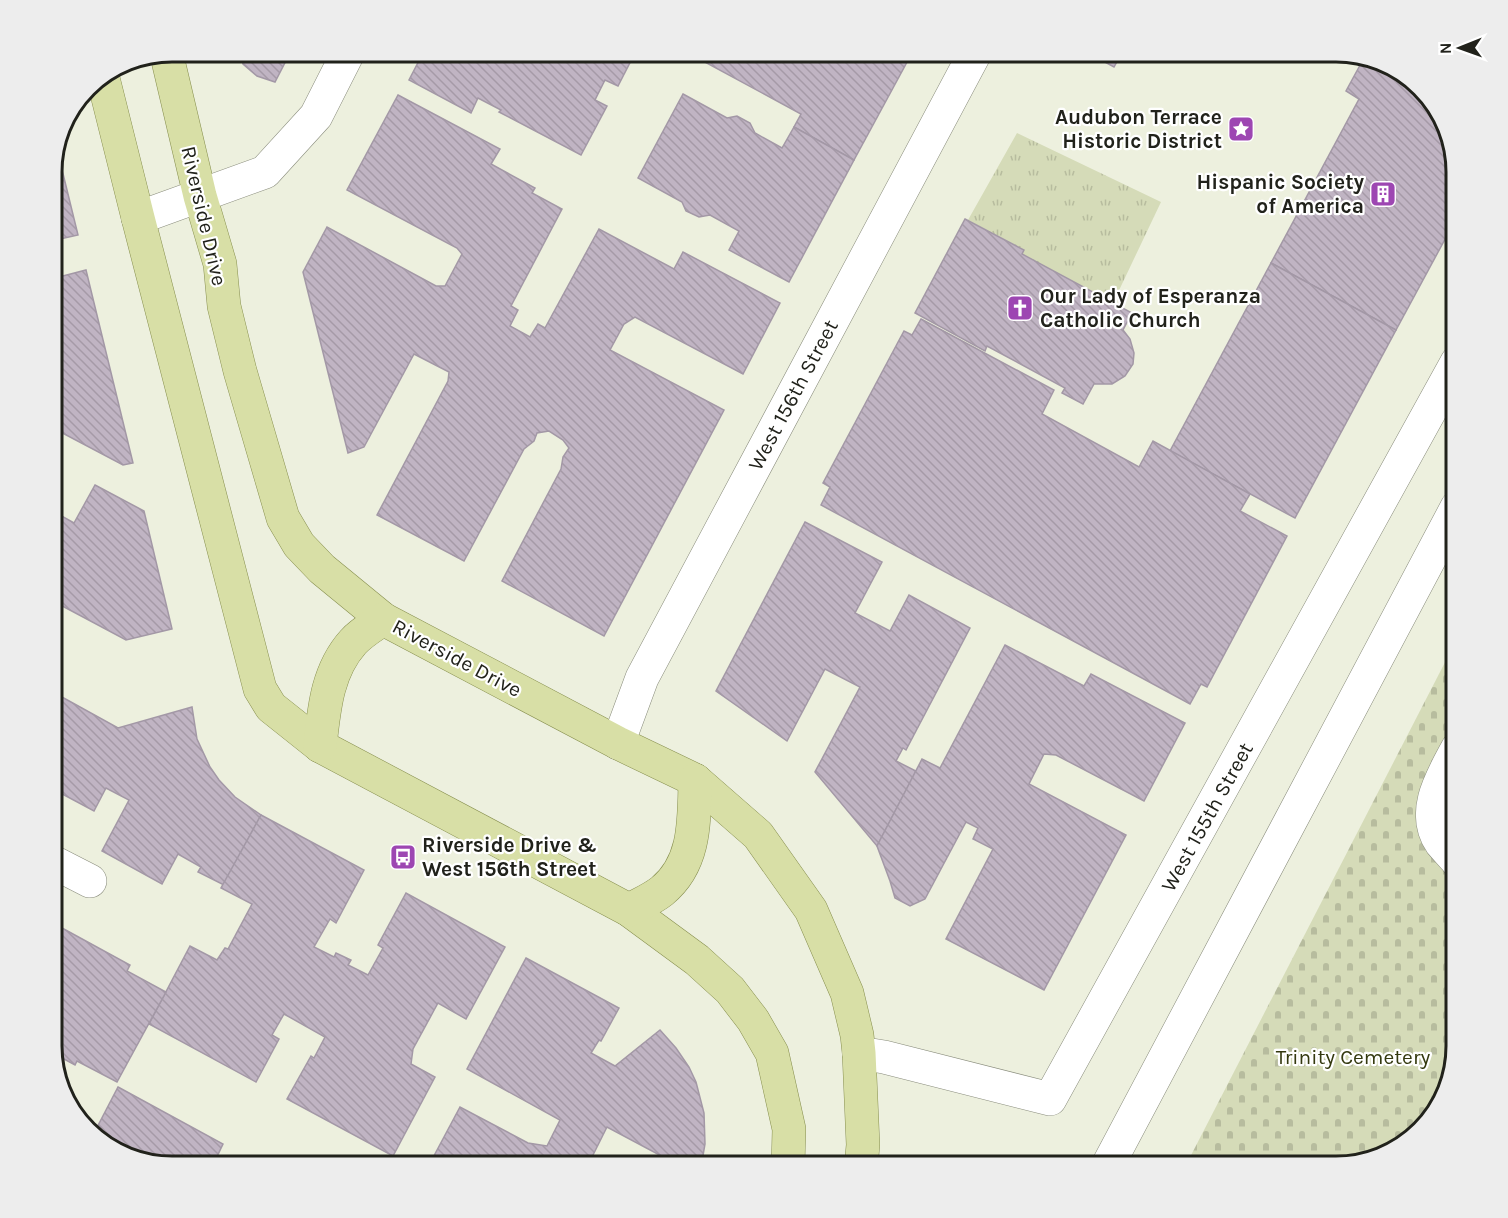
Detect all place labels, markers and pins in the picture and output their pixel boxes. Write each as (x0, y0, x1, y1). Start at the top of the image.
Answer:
place label: Audubon Terrace Historic District (1055, 105, 1222, 153)
place icon: Audubon Terrace Historic District (1226, 114, 1256, 144)
place label: Hispanic Society of America (1196, 170, 1364, 218)
building icon: Hispanic Society of America (1368, 179, 1398, 209)
place label: Our Lady of Esperanza Catholic Church (1040, 284, 1261, 332)
church icon: Our Lady of Esperanza Catholic Church (1005, 293, 1035, 323)
place label: Riverside Drive & West 156th Street (422, 833, 597, 881)
bus stop icon: Riverside Drive & West 156th Street (388, 842, 418, 872)

